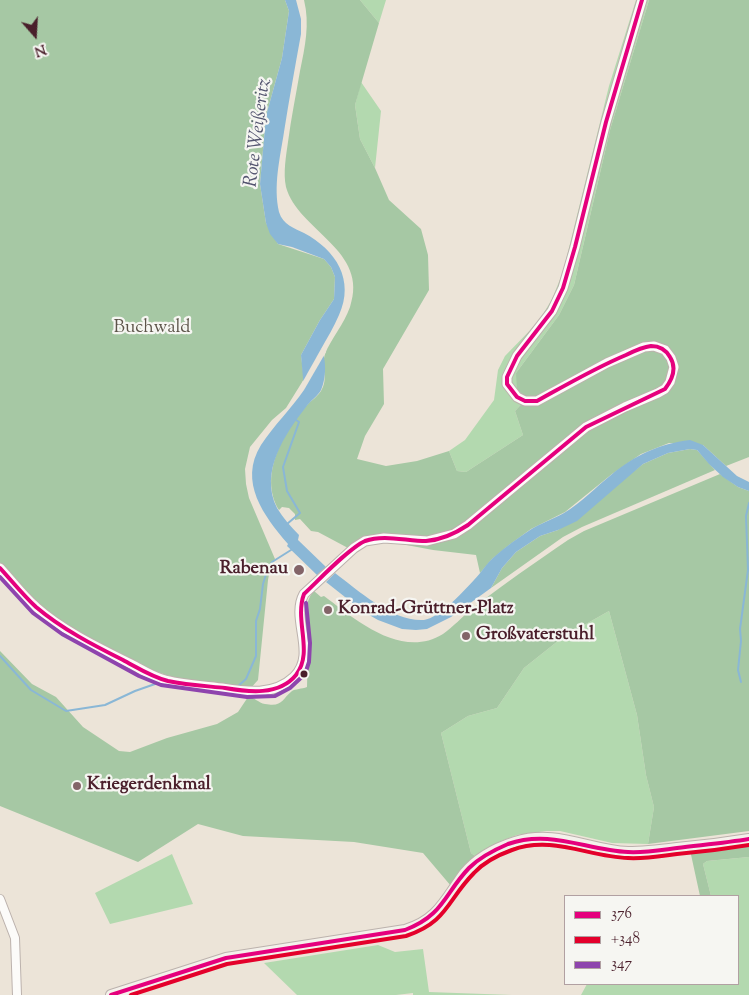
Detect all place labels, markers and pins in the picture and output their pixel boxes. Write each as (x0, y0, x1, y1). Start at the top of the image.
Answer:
place label: Rabenau (220, 559, 288, 581)
marker: Rabenau (292, 563, 306, 577)
place label: Konrad-Grüttner-Platz (338, 599, 514, 621)
marker: Konrad-Grüttner-Platz (322, 604, 334, 616)
place label: Großvaterstuhl (476, 625, 594, 647)
marker: Großvaterstuhl (460, 630, 472, 642)
unlabelled marker (299, 669, 309, 679)
place label: Kriegerdenkmal (87, 775, 211, 797)
marker: Kriegerdenkmal (71, 780, 83, 792)

